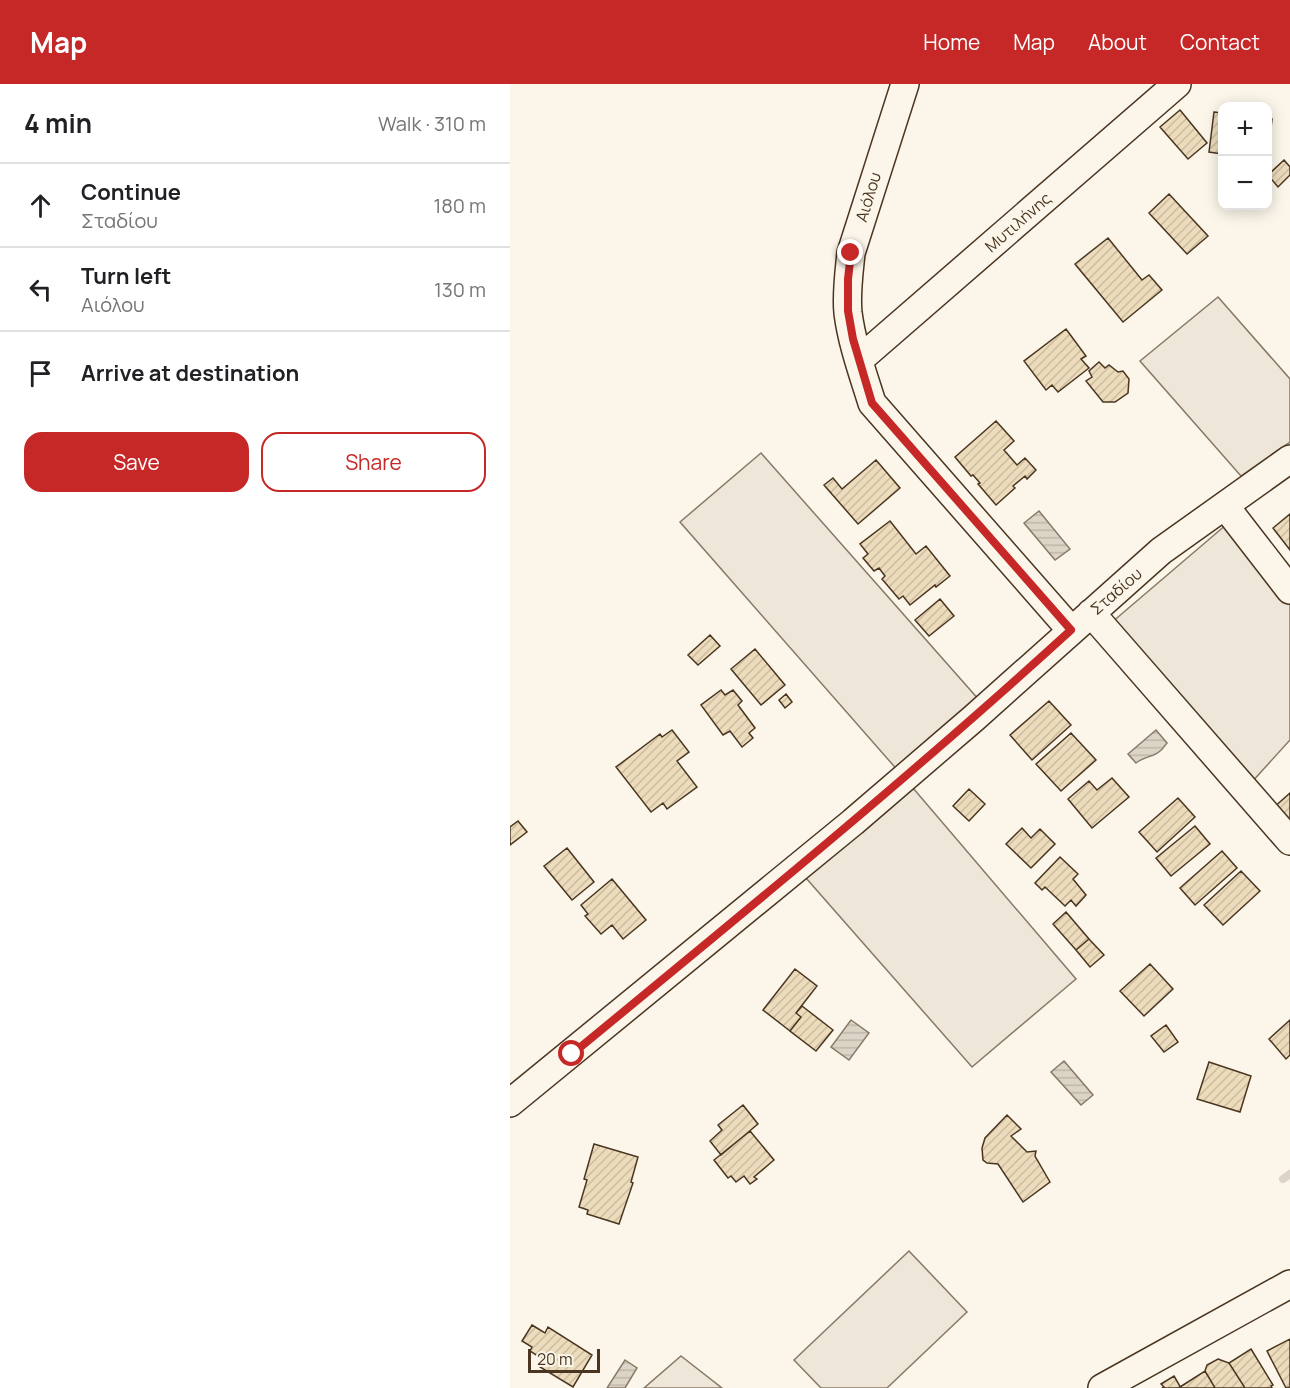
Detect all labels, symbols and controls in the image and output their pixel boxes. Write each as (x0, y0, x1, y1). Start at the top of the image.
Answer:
text: Map (30, 23, 87, 61)
text: Home (923, 28, 980, 56)
text: Map (1013, 28, 1055, 56)
text: About (1088, 28, 1147, 56)
text: Contact (1180, 28, 1260, 56)
map controls (1218, 102, 1272, 210)
button: + (1218, 102, 1272, 156)
text: 4 min (24, 105, 92, 141)
text: Walk · 310 m (378, 110, 486, 137)
button: − (1218, 156, 1272, 210)
street label: Αιόλου (850, 169, 886, 225)
text: Continue (81, 177, 181, 207)
street label: Μυτιλήνης (980, 187, 1056, 257)
icon: ahead (24, 189, 57, 222)
text: 180 m (433, 192, 486, 219)
text: Σταδίου (81, 207, 158, 234)
route end (837, 239, 863, 265)
text: Turn left (81, 261, 171, 291)
icon: left (24, 273, 57, 306)
text: 130 m (434, 276, 486, 303)
text: Αιόλου (81, 291, 145, 318)
icon: arrive (24, 357, 57, 390)
text: Arrive at destination (81, 358, 299, 388)
button: Save (24, 432, 249, 492)
button: Share (261, 432, 486, 492)
street label: Σταδίου (1086, 563, 1146, 619)
route start (558, 1040, 584, 1066)
scale bar (528, 1346, 600, 1374)
text: 20 m (537, 1348, 573, 1370)

